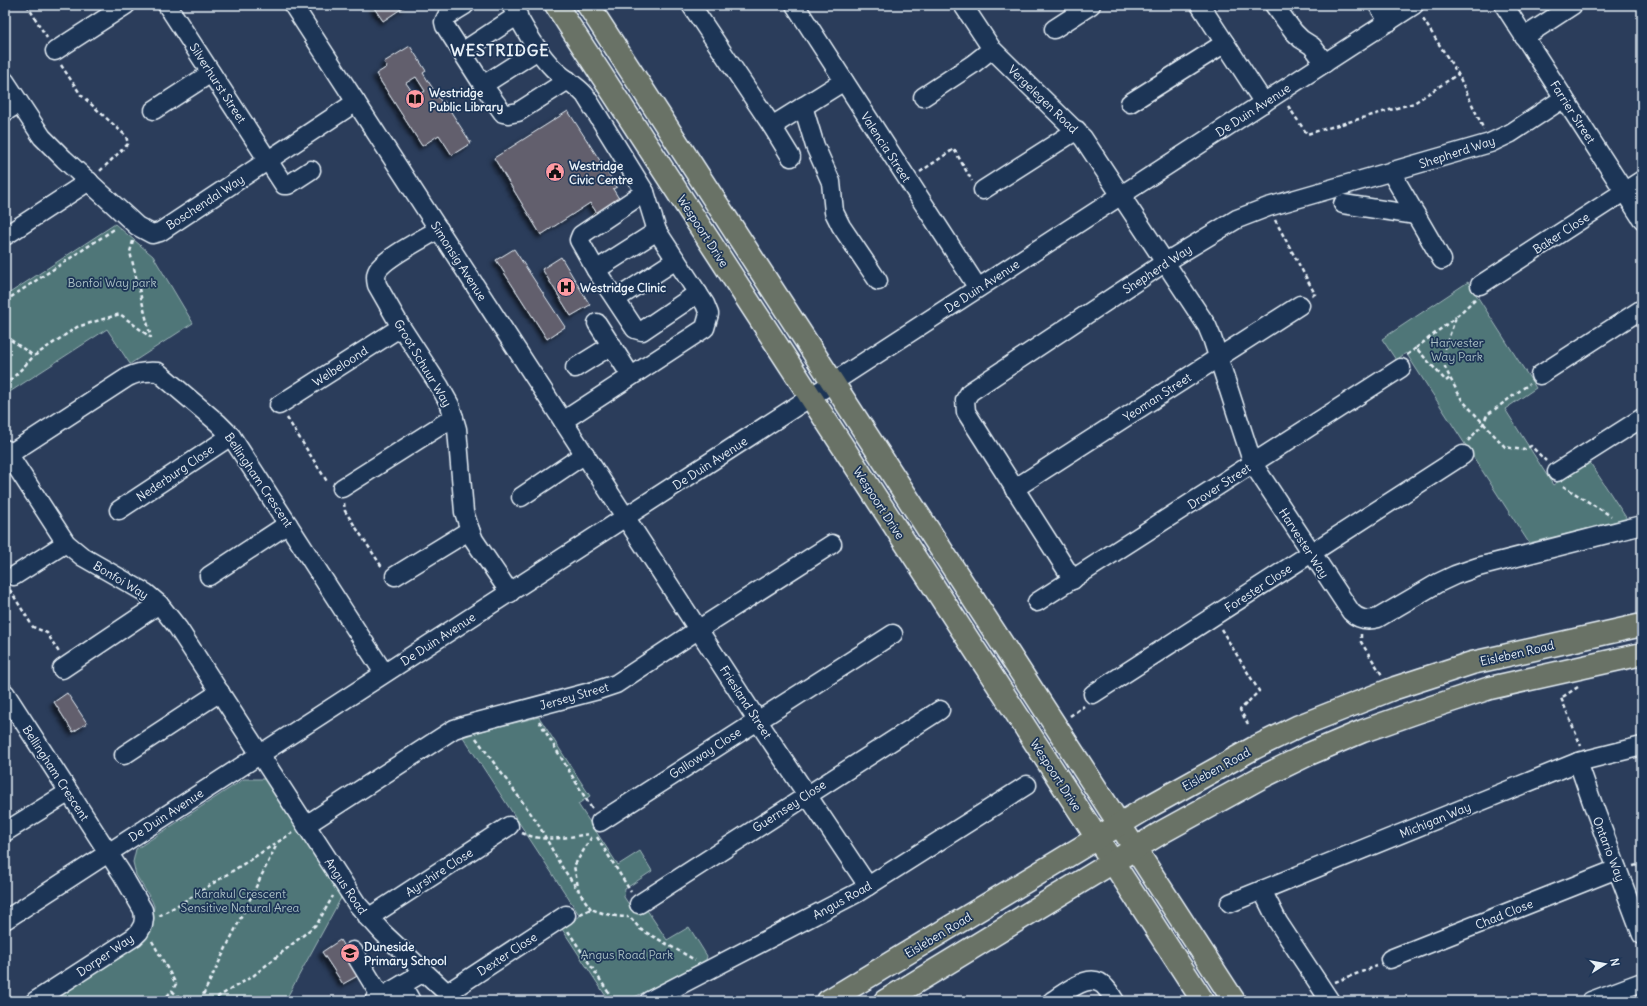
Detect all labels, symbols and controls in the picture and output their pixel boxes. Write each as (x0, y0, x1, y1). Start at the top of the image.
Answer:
street label: Silverhurst Street (187, 40, 249, 126)
district label: WESTRIDGE (450, 40, 550, 60)
street label: Vergelegen Road (1005, 62, 1081, 136)
street label: Farrier Street (1547, 78, 1599, 146)
street label: De Duin Avenue (1213, 80, 1293, 140)
place label: Westridge Public Library (429, 85, 504, 115)
library icon: Westridge Public Library (404, 88, 426, 110)
street label: Valencia Street (858, 109, 914, 185)
street label: Shepherd Way (1417, 133, 1497, 171)
place label: Westridge Civic Centre (569, 158, 634, 187)
public building icon: Westridge Civic Centre (544, 161, 566, 183)
street label: Boschendal Way (163, 171, 247, 233)
street label: Wespoort Drive (674, 192, 732, 270)
street label: Baker Close (1530, 209, 1592, 257)
street label: Simonsig Avenue (428, 219, 490, 303)
street label: Shepherd Way (1120, 241, 1194, 297)
street label: De Duin Avenue (942, 256, 1022, 316)
park label: Bonfoi Way park (67, 275, 157, 290)
hospital icon: Westridge Clinic (555, 276, 577, 298)
place label: Westridge Clinic (580, 280, 666, 296)
street label: Groot Schuur Way (391, 317, 455, 409)
park label: Harvester Way Park (1430, 335, 1484, 364)
street label: Welbeloond (310, 343, 370, 389)
street label: Yeoman Street (1120, 369, 1194, 425)
street label: Bellingham Crescent (222, 430, 296, 530)
street label: De Duin Avenue (670, 433, 750, 493)
street label: Nederburg Close (133, 442, 217, 504)
street label: Drover Street (1185, 460, 1253, 512)
street label: Wespoort Drive (850, 464, 908, 542)
street label: Harvester Way (1276, 505, 1332, 581)
street label: Bonfoi Way (91, 558, 151, 602)
street label: Forester Close (1222, 561, 1294, 615)
street label: De Duin Avenue (398, 609, 478, 669)
street label: Eisleben Road (1479, 637, 1555, 669)
street label: Friesland Street (717, 663, 775, 741)
street label: Jersey Street (538, 679, 610, 713)
street label: Bellingham Crescent (20, 722, 92, 824)
street label: Galloway Close (666, 724, 744, 782)
street label: Wespoort Drive (1027, 736, 1085, 814)
street label: Eisleben Road (1179, 744, 1253, 794)
street label: Guernsey Close (749, 777, 829, 835)
street label: De Duin Avenue (126, 785, 206, 845)
street label: Michigan Way (1397, 799, 1473, 841)
street label: Ontario Way (1590, 814, 1628, 884)
street label: Ayrshire Close (402, 845, 476, 899)
street label: Angus Road (322, 855, 370, 917)
street label: Angus Road (810, 878, 874, 922)
park label: Karakul Crescent Sensitive Natural Area (181, 886, 300, 915)
street label: Chad Close (1473, 896, 1535, 932)
street label: Eisleben Road (902, 909, 974, 961)
street label: Dexter Close (474, 929, 540, 979)
street label: Dorper Way (74, 931, 136, 979)
place label: Duneside Primary School (364, 939, 447, 969)
school or university icon: Duneside Primary School (339, 942, 361, 964)
north arrow (1585, 944, 1625, 984)
park label: Angus Road Park (581, 947, 673, 962)
text: N (1607, 957, 1622, 967)

